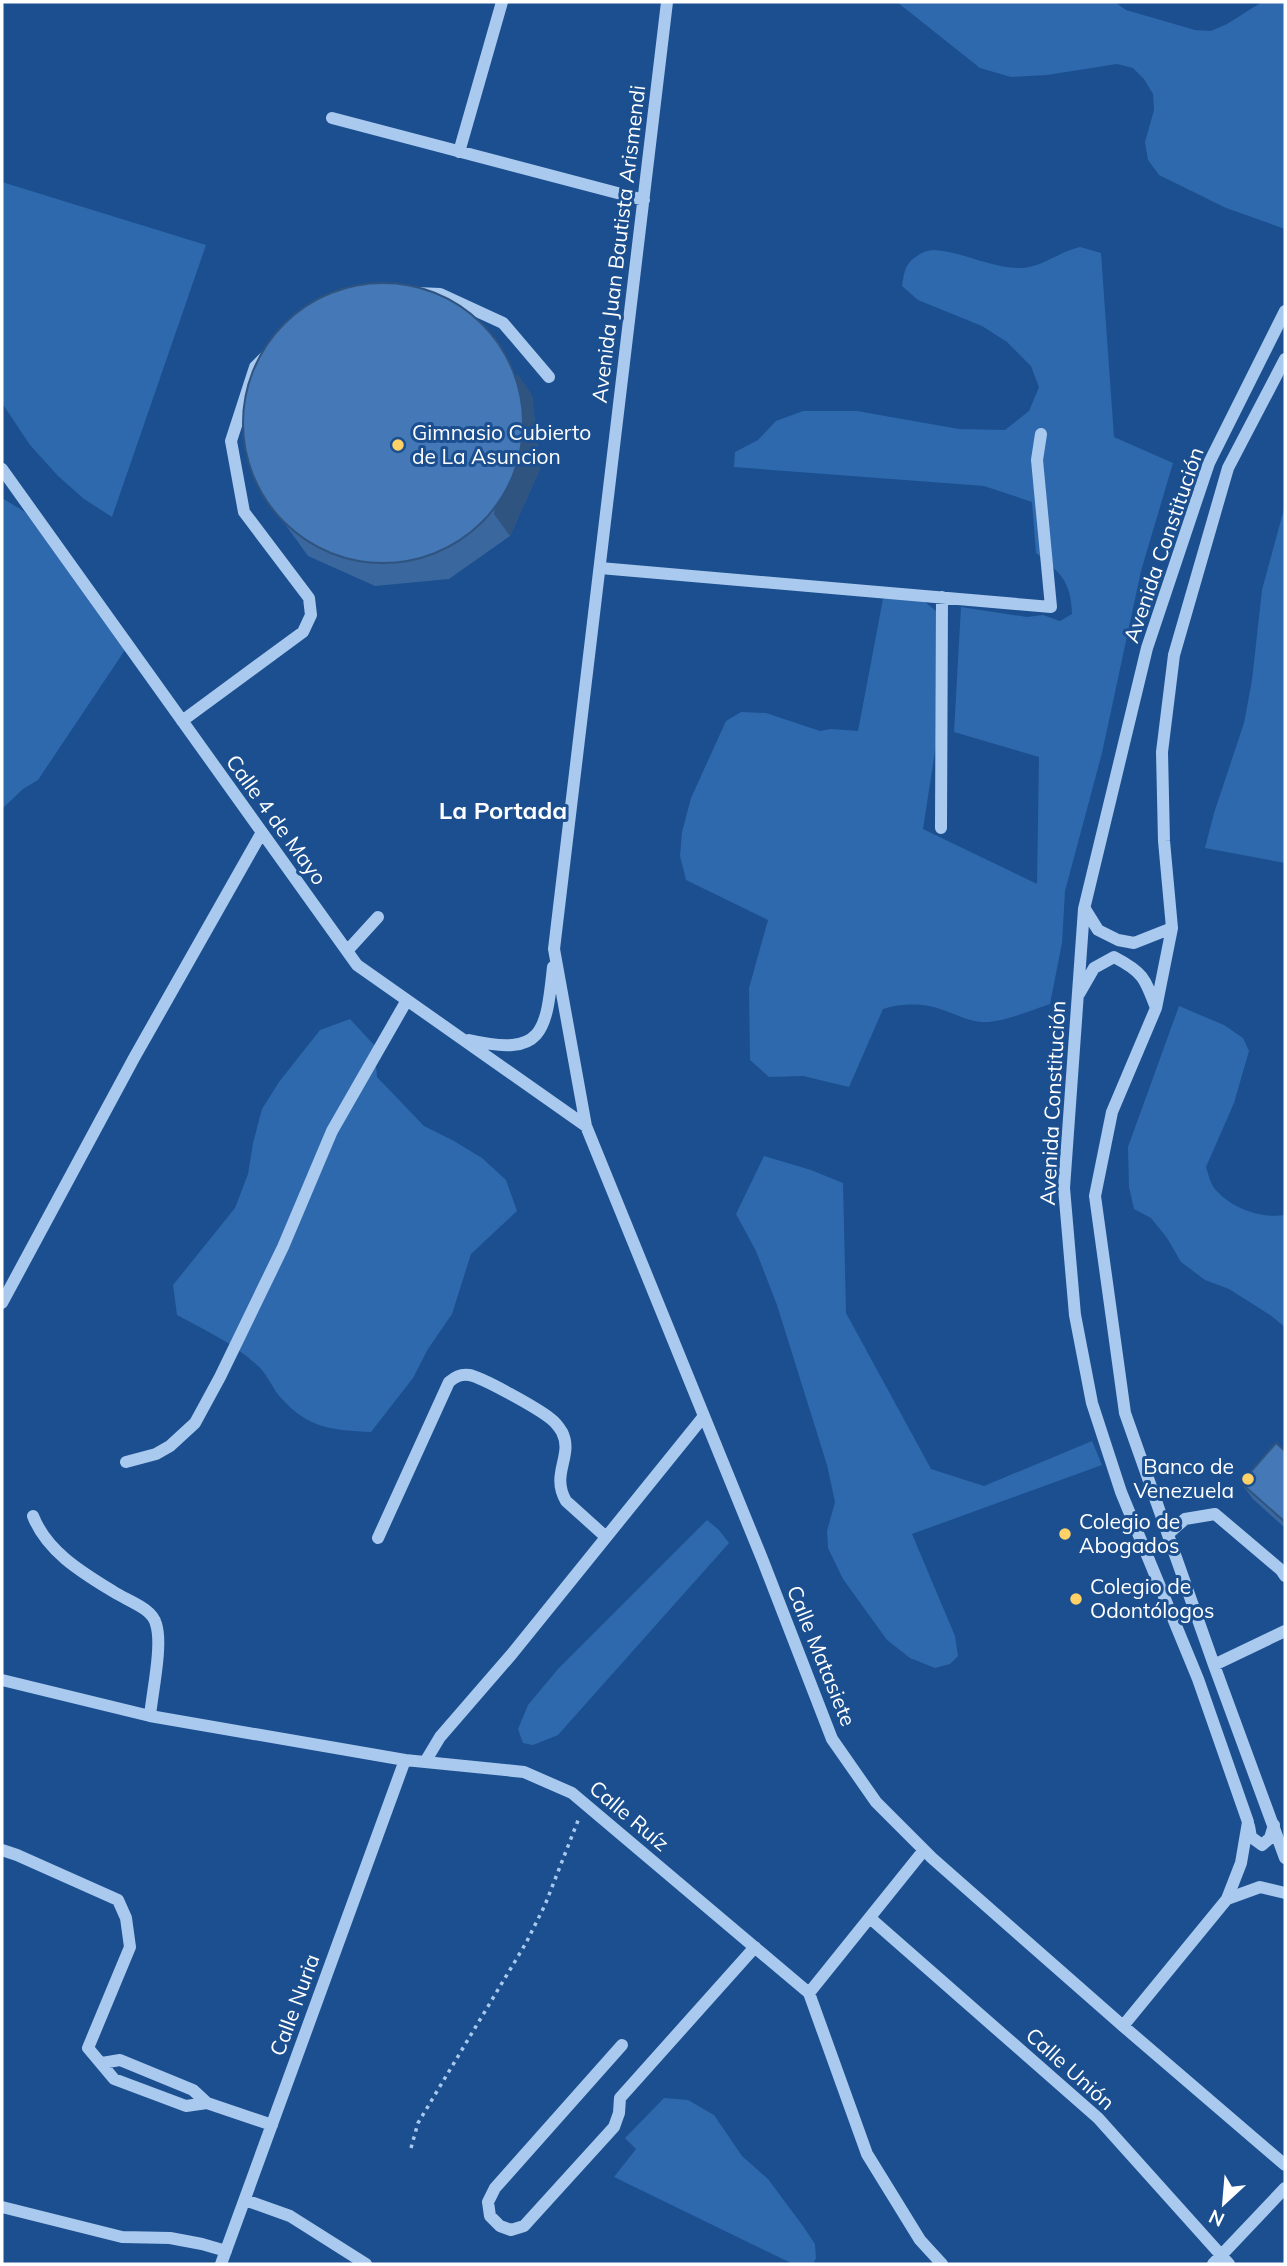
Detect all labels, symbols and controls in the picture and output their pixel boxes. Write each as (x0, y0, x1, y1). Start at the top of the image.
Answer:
street label: Avenida Juan Bautista Arismendi (586, 83, 650, 404)
place label: Gimnasio Cubierto de La Asuncion (412, 419, 591, 469)
marker: Gimnasio Cubierto de La Asuncion (390, 437, 406, 453)
street label: Avenida Constitución (1117, 444, 1209, 646)
street label: Calle 4 de Mayo (221, 749, 333, 890)
district label: La Portada (439, 795, 567, 825)
street label: Avenida Constitución (1034, 1000, 1070, 1206)
place label: Banco de Venezuela (1133, 1453, 1234, 1503)
marker: Banco de Venezuela (1240, 1471, 1256, 1487)
place label: Colegio de Abogados (1079, 1508, 1180, 1558)
marker: Colegio de Abogados (1057, 1526, 1073, 1542)
place label: Colegio de Odontólogos (1090, 1573, 1214, 1623)
street label: Calle Matasiete (782, 1581, 862, 1730)
marker: Colegio de Odontólogos (1068, 1591, 1084, 1607)
street label: Calle Ruíz (584, 1774, 675, 1856)
street label: Calle Nuria (264, 1950, 324, 2059)
street label: Calle Unión (1021, 2022, 1120, 2115)
north arrow (1189, 2168, 1259, 2238)
text: N (1205, 2204, 1228, 2232)

